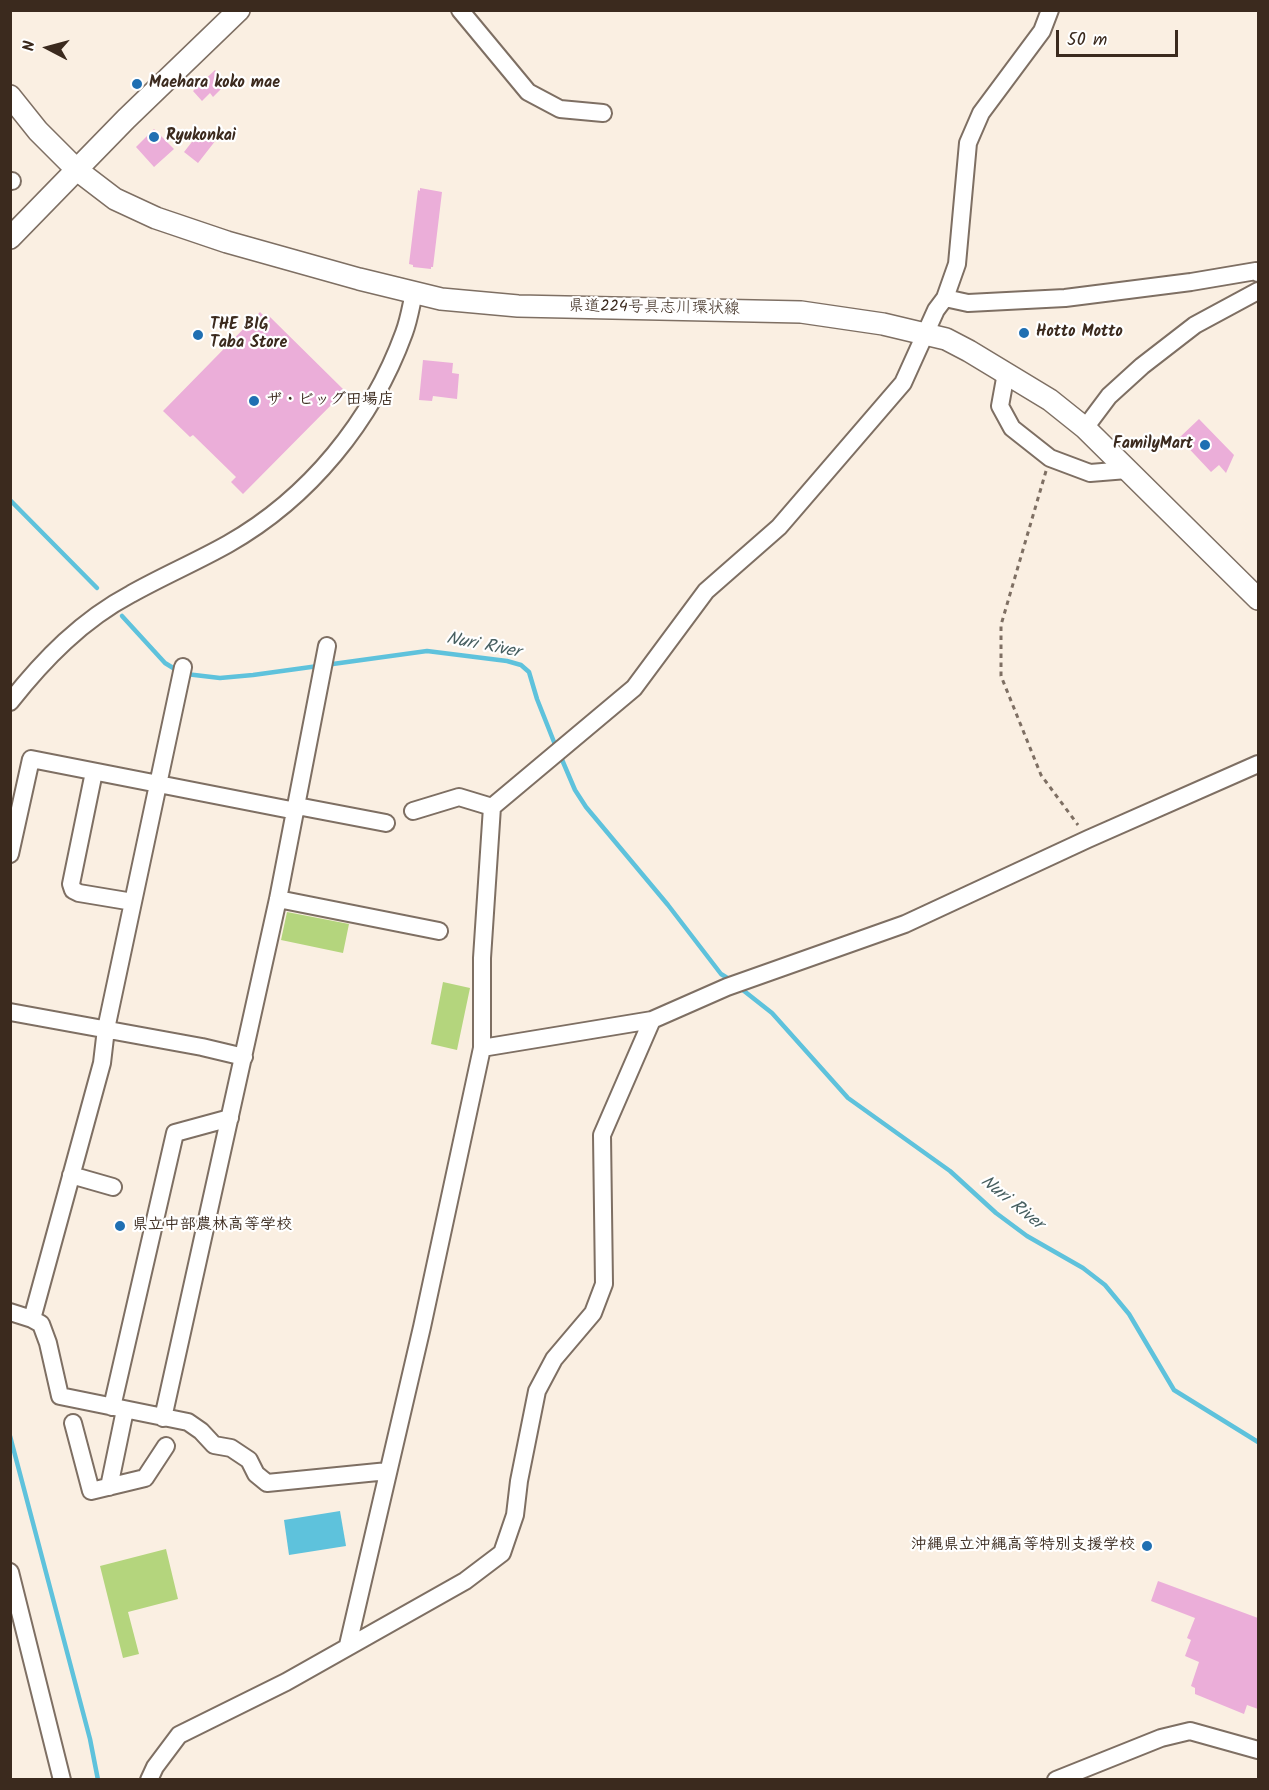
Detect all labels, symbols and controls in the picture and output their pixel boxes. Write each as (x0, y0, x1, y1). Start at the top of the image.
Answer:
north arrow (18, 18, 78, 78)
scale bar (1059, 18, 1180, 56)
text: 50 m (1067, 26, 1107, 55)
text: N (17, 40, 43, 52)
place label: Maehara koko mae (149, 74, 280, 94)
marker: Maehara koko mae (130, 77, 144, 91)
place label: Ryukonkai (166, 127, 236, 147)
marker: Ryukonkai (147, 130, 161, 144)
street label: 県道224号具志川環状線 (568, 298, 740, 320)
place label: THE BIG Taba Store (210, 316, 287, 354)
place label: Hotto Motto (1036, 323, 1123, 343)
marker: Hotto Motto (1017, 326, 1031, 340)
marker: THE BIG Taba Store (191, 328, 205, 342)
place label: ザ・ビッグ田場店 (266, 391, 394, 411)
marker: ザ・ビッグ田場店 (247, 394, 261, 408)
place label: FamilyMart (1113, 435, 1193, 455)
marker: FamilyMart (1198, 438, 1212, 452)
water label: Nuri River (444, 629, 522, 665)
water label: Nuri River (975, 1172, 1047, 1236)
place label: 県立中部農林高等学校 (132, 1216, 292, 1236)
marker: 県立中部農林高等学校 (113, 1219, 127, 1233)
place label: 沖縄県立沖縄高等特別支援学校 (911, 1536, 1135, 1556)
marker: 沖縄県立沖縄高等特別支援学校 (1140, 1539, 1154, 1553)

